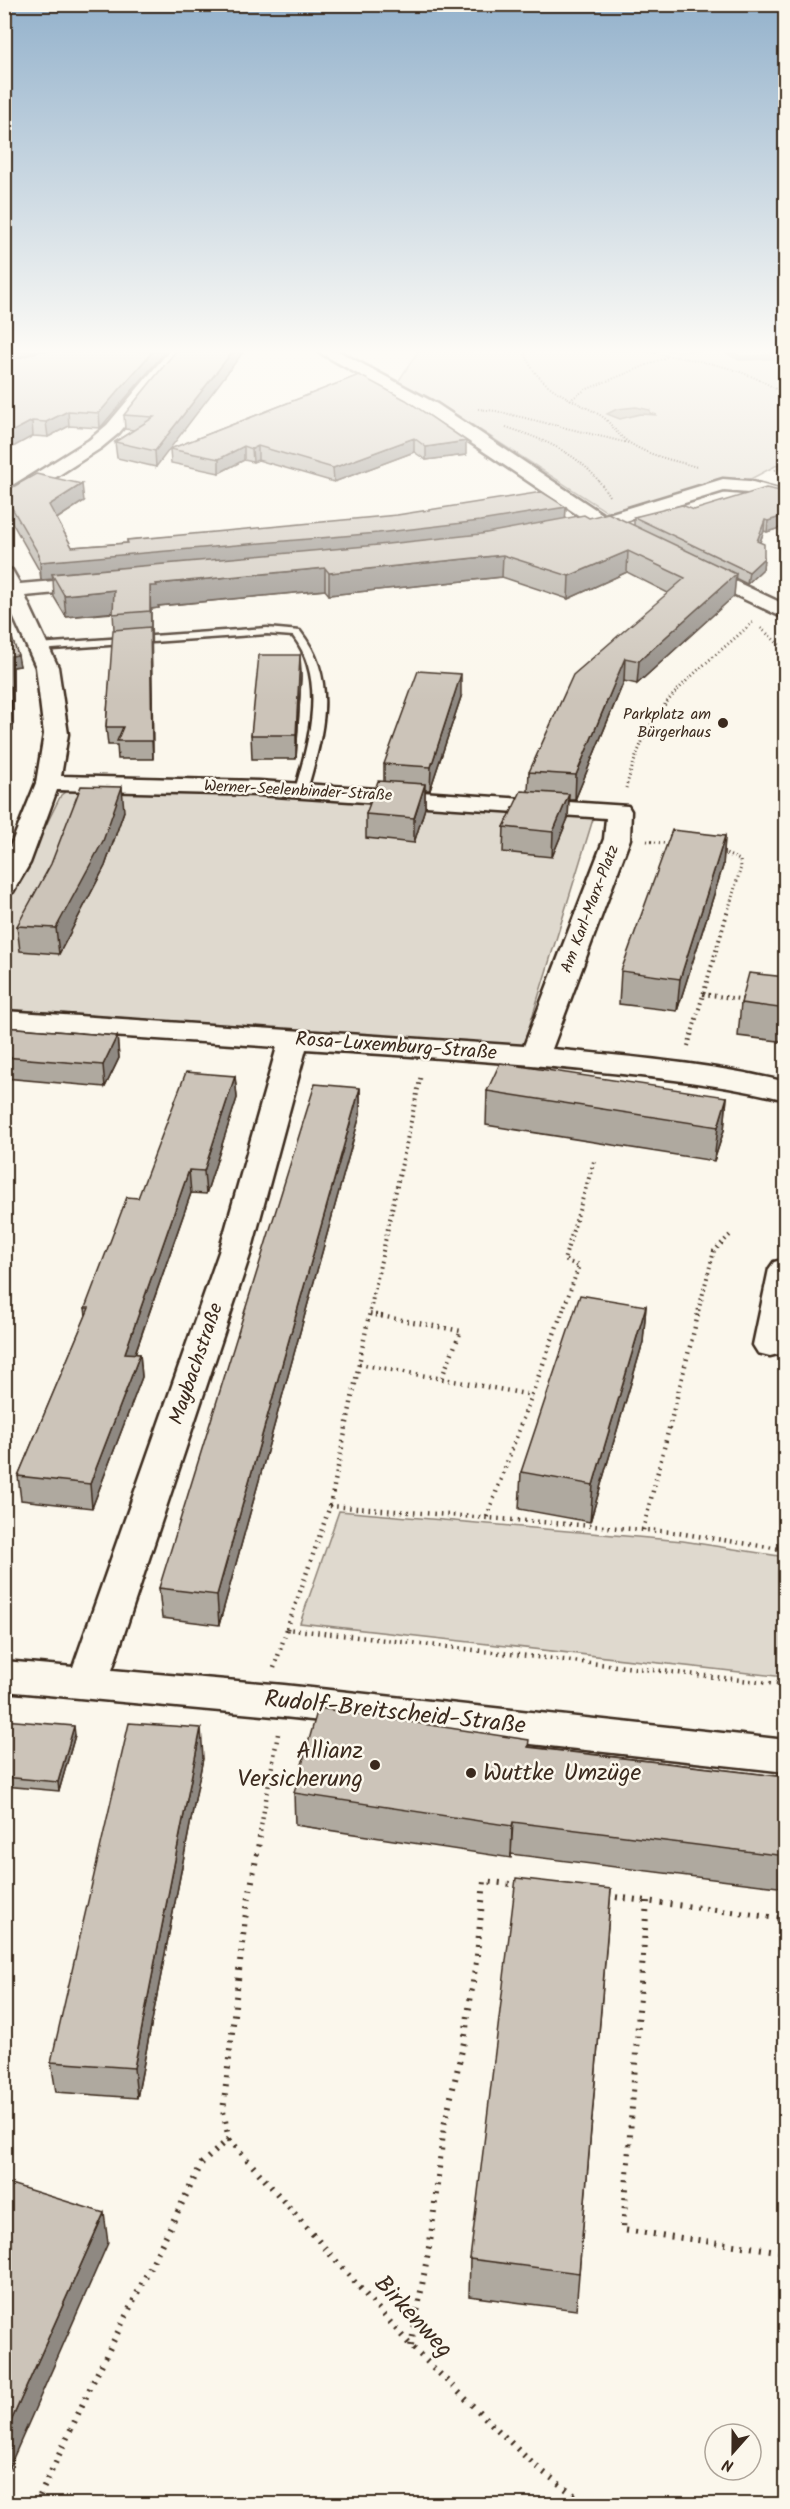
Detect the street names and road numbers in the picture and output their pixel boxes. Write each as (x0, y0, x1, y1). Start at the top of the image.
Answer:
street label: Werner-Seelenbinder-Straße (203, 774, 393, 808)
street label: Am Karl-Marx-Platz (554, 841, 626, 977)
street label: Rosa-Luxemburg-Straße (294, 1024, 498, 1070)
street label: Maybachstraße (161, 1299, 233, 1429)
street label: Rudolf-Breitscheid-Straße (262, 1680, 528, 1746)
street label: Birkenweg (364, 2266, 462, 2368)

